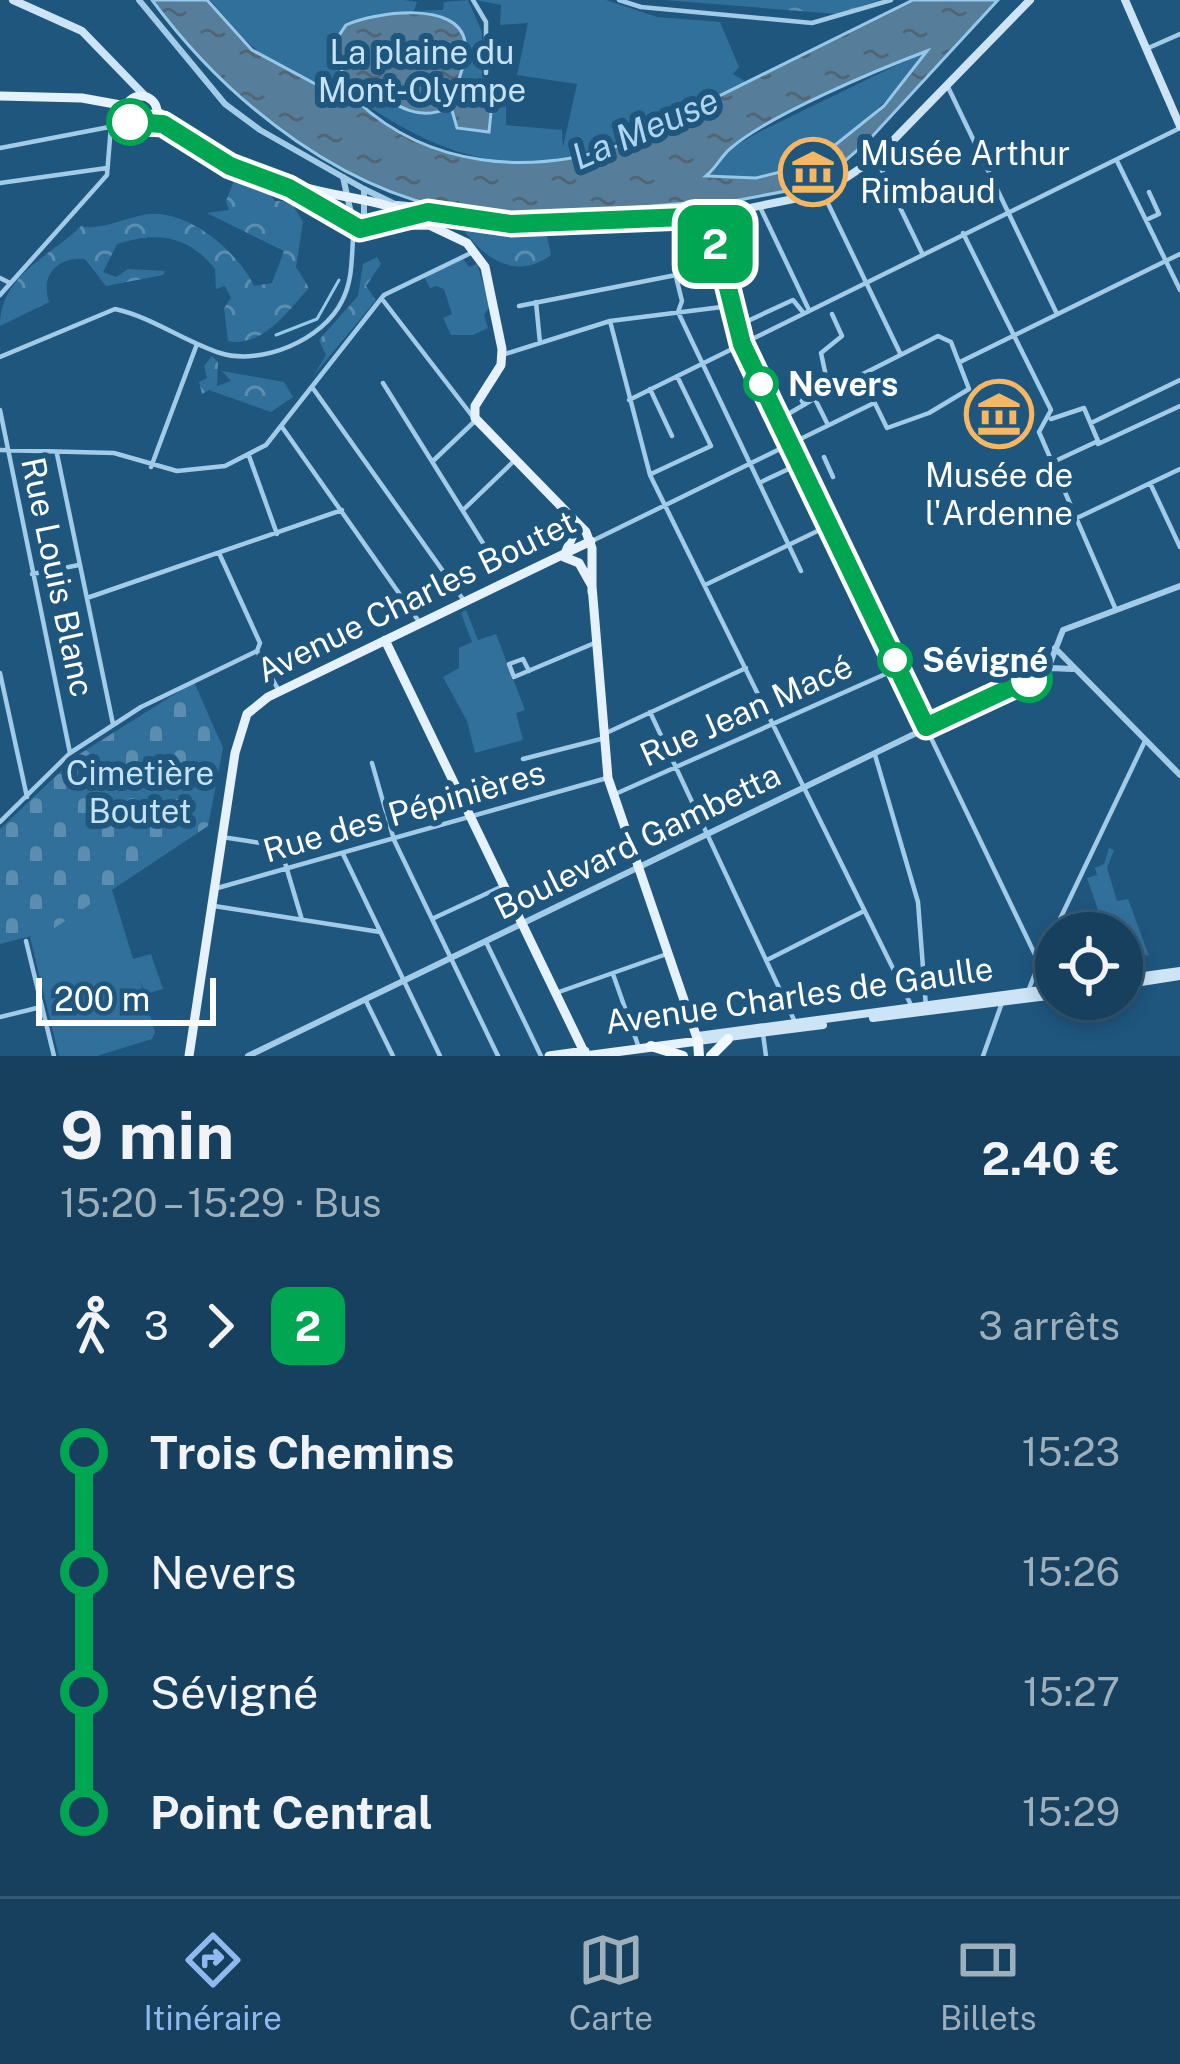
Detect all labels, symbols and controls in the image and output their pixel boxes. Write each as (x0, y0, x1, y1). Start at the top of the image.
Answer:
park label: La plaine du Mont-Olympe (318, 33, 526, 109)
water label: La Meuse (566, 78, 724, 178)
unlabelled marker (108, 100, 152, 144)
place label: Musée Arthur Rimbaud (860, 134, 1070, 210)
museum icon: Musée Arthur Rimbaud (778, 137, 848, 207)
line badge: 2 (676, 205, 754, 283)
text: 2 (702, 219, 728, 268)
place label: Nevers (788, 365, 899, 403)
marker: Nevers (745, 368, 777, 400)
museum icon: Musée de l'Ardenne (964, 379, 1034, 449)
street label: Rue Louis Blanc (14, 454, 102, 700)
place label: Musée de l'Ardenne (925, 456, 1073, 532)
street label: Avenue Charles Boutet (251, 502, 581, 690)
place label: Sévigné (922, 641, 1048, 679)
marker: Sévigné (879, 644, 911, 676)
street label: Rue Jean Macé (634, 646, 858, 774)
unlabelled marker (1007, 657, 1051, 701)
street label: Rue des Pépinières (259, 753, 549, 869)
park label: Cimetière Boutet (66, 754, 214, 830)
street label: Boulevard Gambetta (488, 755, 786, 927)
map controls (1035, 912, 1143, 1020)
button: locate (1035, 912, 1143, 1020)
street label: Avenue Charles de Gaulle (603, 949, 995, 1041)
scale bar (36, 972, 216, 1025)
text: 200 m (54, 980, 150, 1018)
text: 9 min (60, 1096, 234, 1174)
text: 2.40 € (981, 1132, 1120, 1185)
text: 15:20 – 15:29 · Bus (60, 1180, 382, 1226)
icon: walk (60, 1293, 126, 1359)
icon: forward (187, 1293, 253, 1359)
text: 2 (295, 1301, 321, 1350)
text: 3 (144, 1303, 169, 1349)
text: 3 arrêts (978, 1303, 1120, 1349)
text: Trois Chemins (150, 1426, 455, 1479)
text: 15:23 (1022, 1429, 1120, 1475)
text: Nevers (150, 1546, 297, 1599)
text: 15:26 (1022, 1549, 1120, 1595)
text: Sévigné (150, 1666, 318, 1719)
text: 15:27 (1023, 1669, 1120, 1715)
text: Point Central (150, 1786, 433, 1839)
text: 15:29 (1022, 1789, 1120, 1835)
tab: Itinéraire (143, 1927, 282, 2037)
tab: Carte (569, 1927, 653, 2037)
tab: Billets (940, 1927, 1037, 2037)

